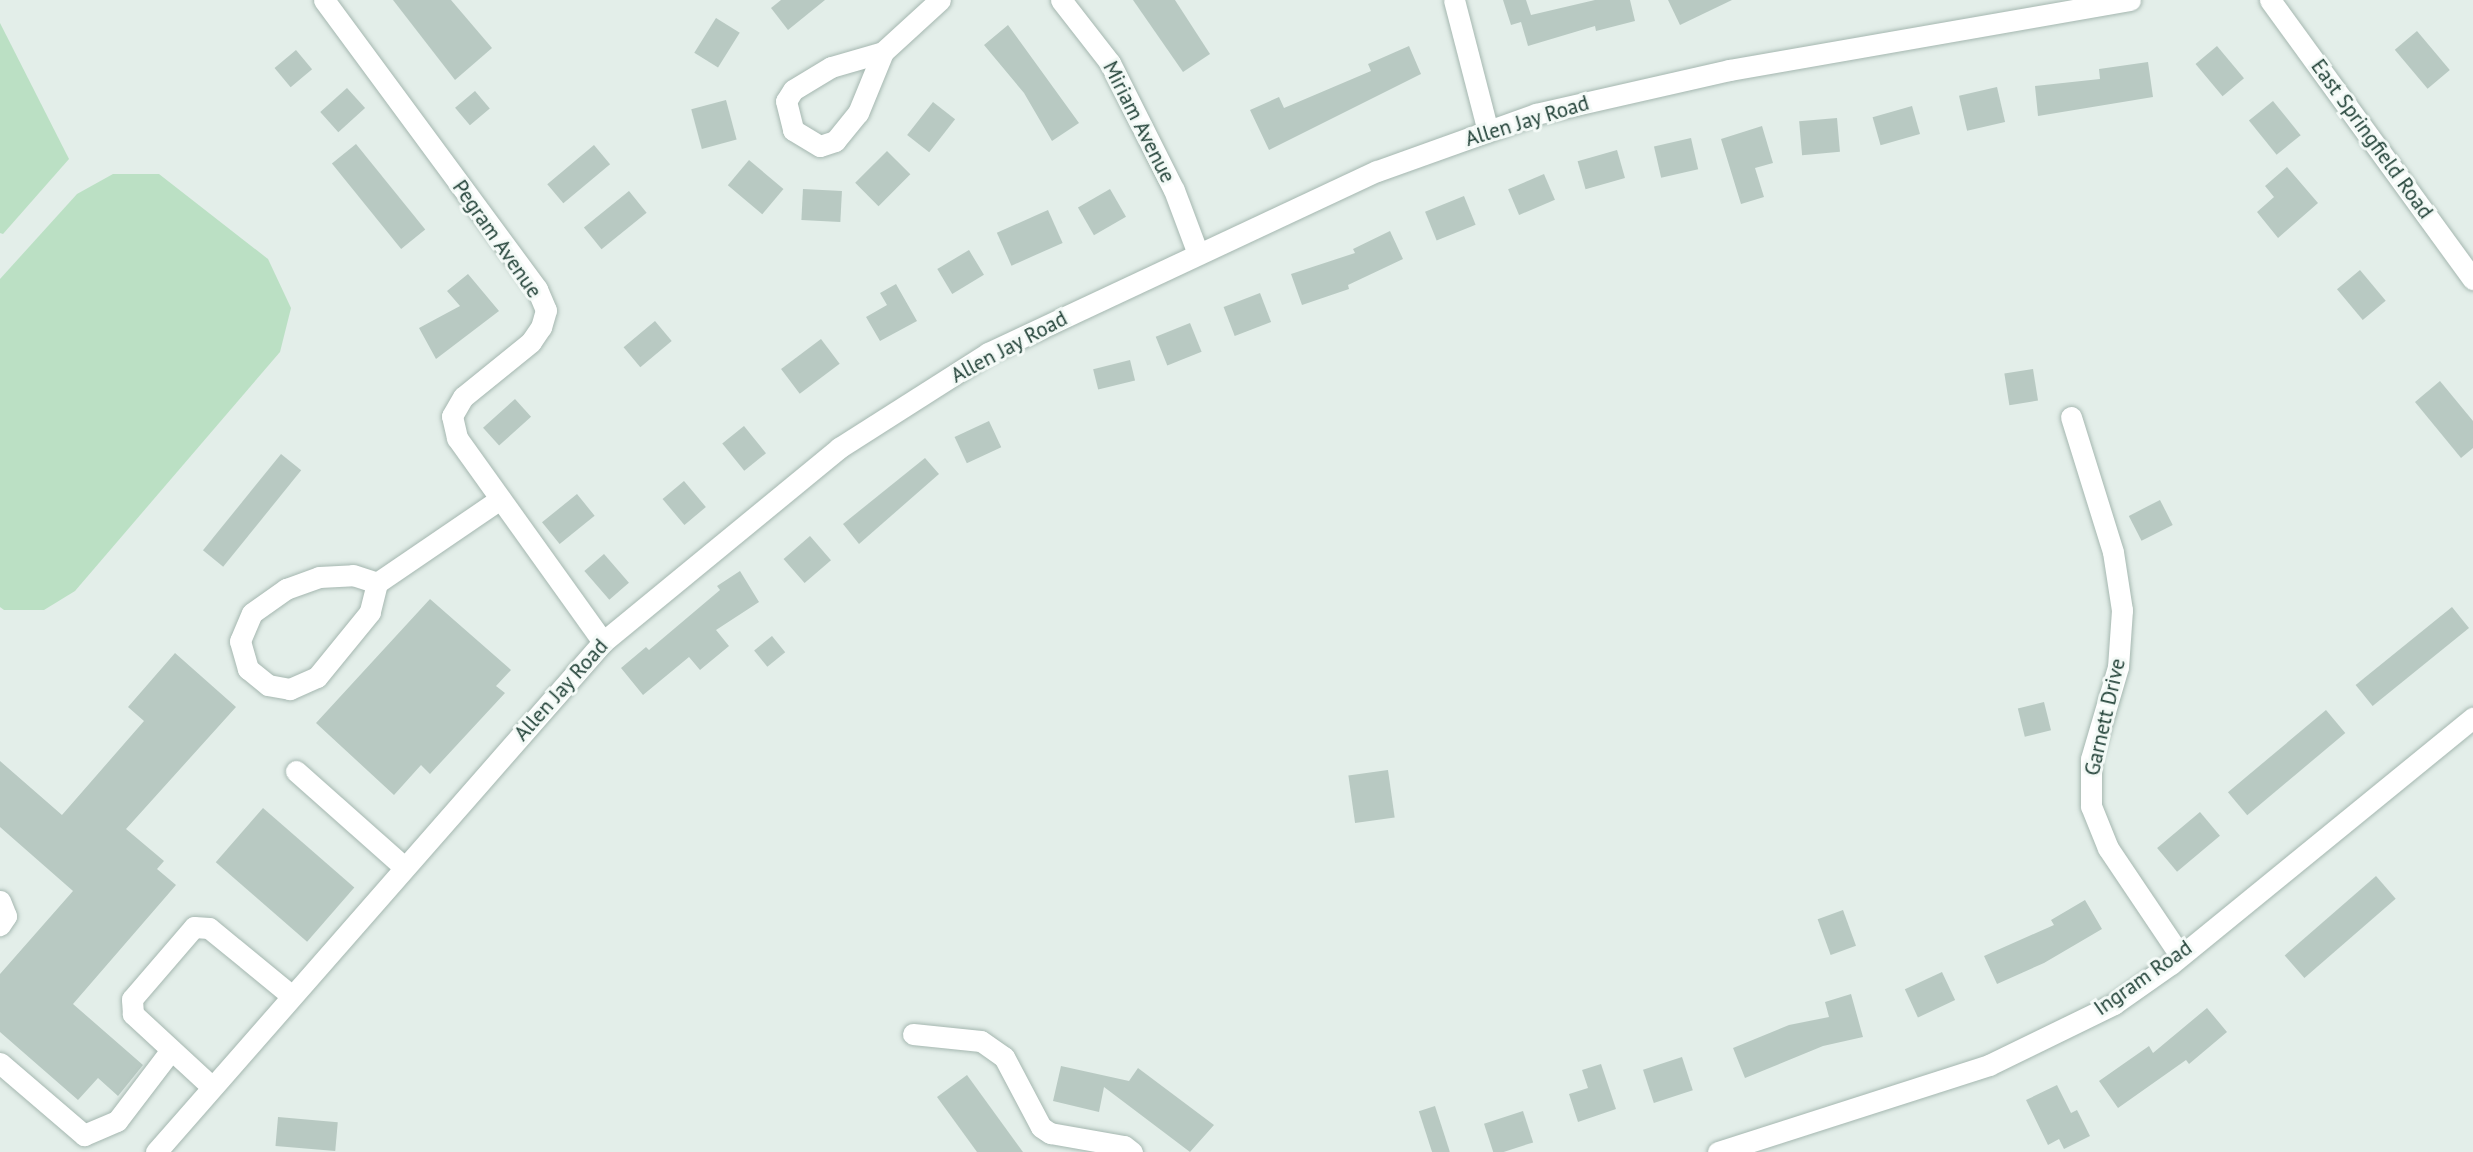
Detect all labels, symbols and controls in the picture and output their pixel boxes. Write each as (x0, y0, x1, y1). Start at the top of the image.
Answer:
street label: East Springfield Road (2306, 54, 2438, 224)
street label: Miriam Avenue (1097, 57, 1181, 187)
street label: Allen Jay Road (1462, 90, 1592, 152)
street label: Pegram Avenue (447, 175, 547, 303)
street label: Allen Jay Road (946, 306, 1072, 388)
street label: Allen Jay Road (509, 634, 613, 746)
street label: Garnett Drive (2079, 656, 2131, 778)
street label: Ingram Road (2089, 935, 2197, 1021)

